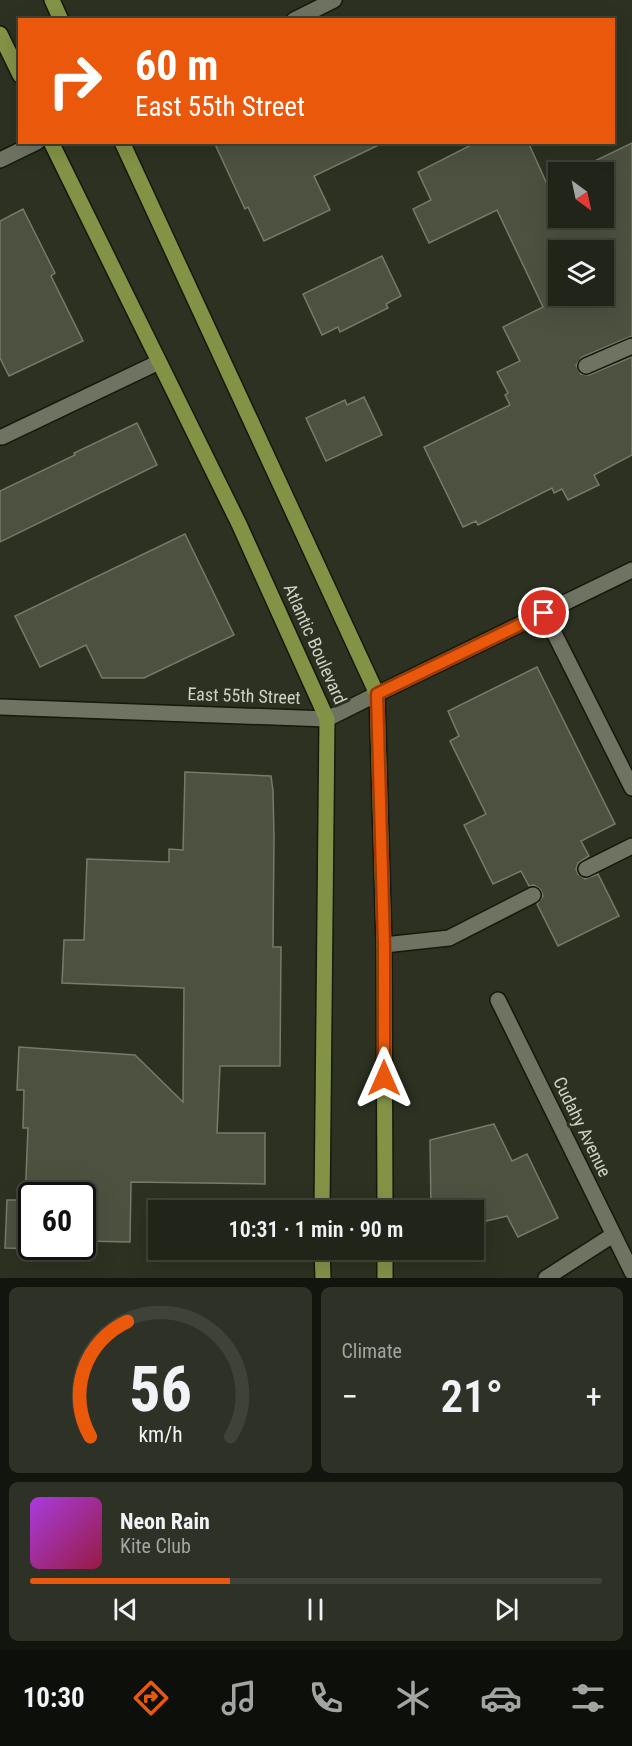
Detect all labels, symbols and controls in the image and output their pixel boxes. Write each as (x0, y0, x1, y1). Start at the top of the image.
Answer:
text: 60 m (135, 41, 218, 90)
icon: right (36, 42, 114, 120)
text: East 55th Street (135, 91, 305, 123)
north arrow (548, 162, 614, 228)
map controls (548, 162, 614, 306)
button: layers (548, 240, 614, 306)
street label: Atlantic Boulevard (280, 580, 351, 707)
pin (518, 587, 569, 638)
icon: arrive (527, 596, 560, 629)
street label: East 55th Street (187, 683, 301, 708)
position arrow (352, 1046, 416, 1110)
street label: Cudahy Avenue (549, 1073, 616, 1180)
speed limit sign: 60 (18, 1182, 96, 1260)
text: 10:31 · 1 min · 90 m (229, 1217, 403, 1242)
text: Climate (342, 1339, 402, 1363)
text: 56 (129, 1353, 192, 1426)
text: 21° (440, 1370, 503, 1423)
text: − (342, 1377, 358, 1416)
text: + (586, 1377, 602, 1416)
text: km/h (138, 1422, 182, 1447)
text: Neon Rain (120, 1509, 210, 1534)
text: Kite Club (120, 1534, 191, 1558)
icon: previous (109, 1593, 142, 1626)
icon: pause (299, 1593, 332, 1626)
icon: next (490, 1593, 523, 1626)
icon: directions (130, 1677, 172, 1719)
icon: music (218, 1677, 260, 1719)
icon: phone (305, 1677, 347, 1719)
icon: climate (392, 1677, 434, 1719)
icon: car (480, 1677, 522, 1719)
icon: filters (567, 1677, 609, 1719)
text: 10:30 (23, 1682, 85, 1714)

